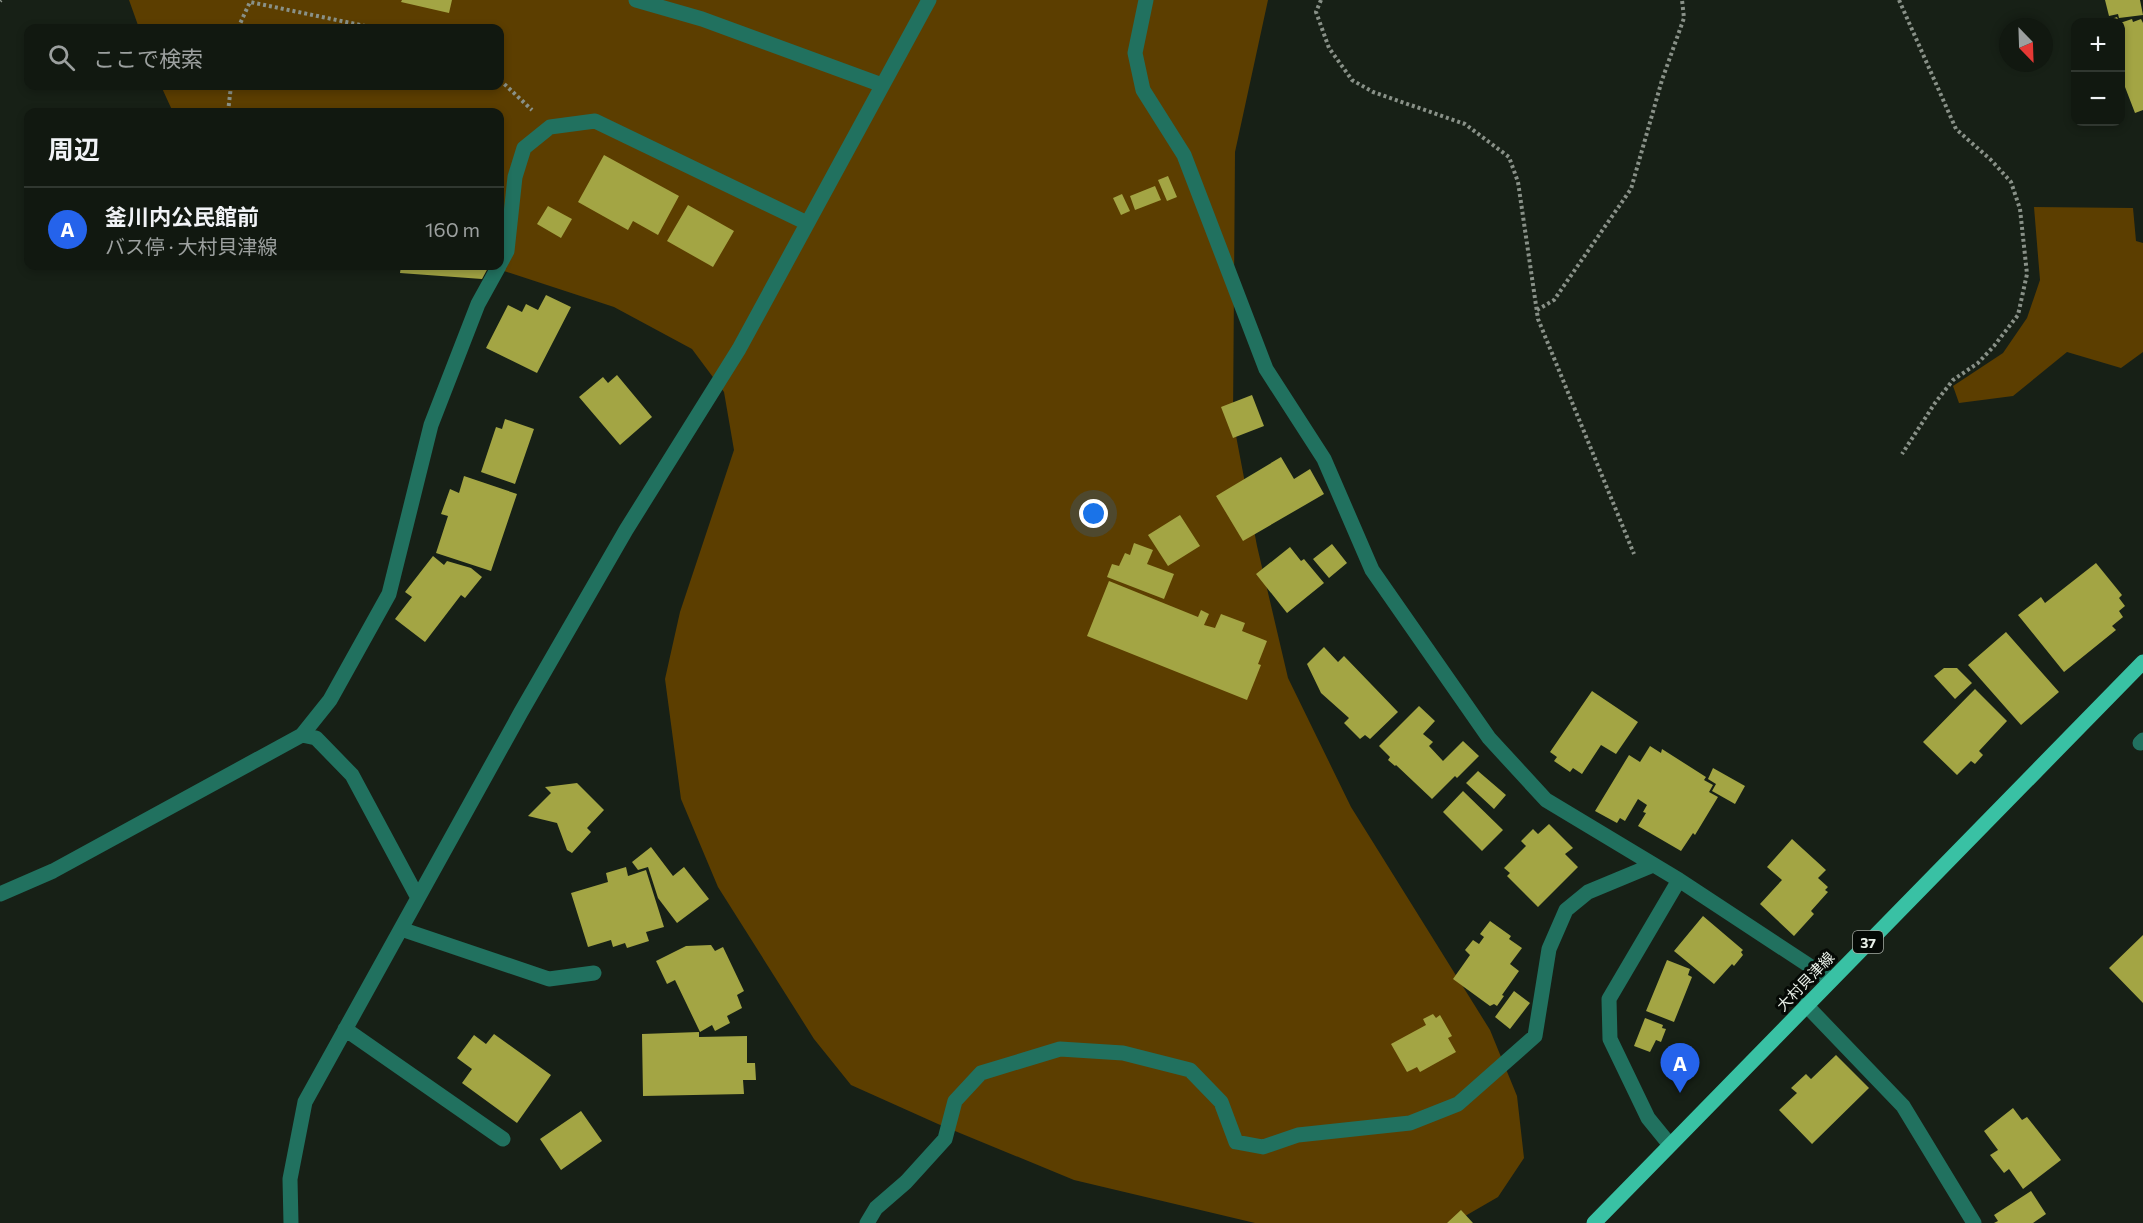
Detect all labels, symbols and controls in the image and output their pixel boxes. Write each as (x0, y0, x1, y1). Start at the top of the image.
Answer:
north arrow (1999, 18, 2053, 72)
map controls (2071, 18, 2125, 126)
button: + (2071, 18, 2125, 72)
search box (24, 24, 504, 90)
icon: search (45, 41, 78, 74)
text: ここで検索 (93, 45, 203, 72)
button: − (2071, 72, 2125, 126)
text: 周辺 (48, 133, 100, 164)
text: 釜川内公民館前 (105, 203, 259, 230)
text: A (60, 217, 75, 241)
text: 160 m (425, 217, 480, 241)
text: バス停 · 大村貝津線 (105, 234, 277, 258)
your location (1079, 499, 1108, 528)
road number: 37 (1853, 931, 1883, 953)
street label: 大村貝津線 (1772, 948, 1838, 1014)
pin: A (1660, 1044, 1700, 1093)

